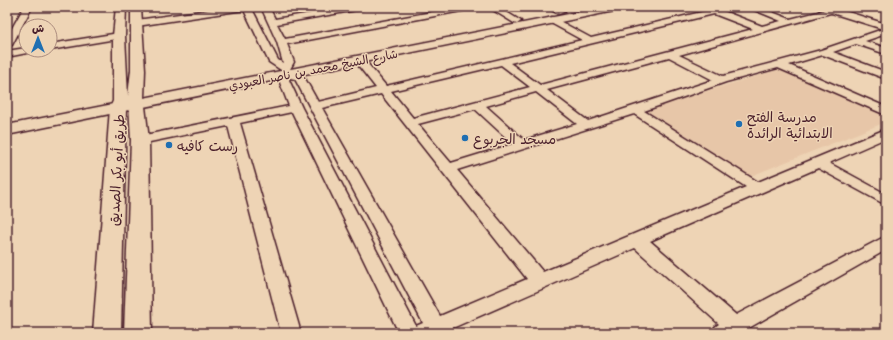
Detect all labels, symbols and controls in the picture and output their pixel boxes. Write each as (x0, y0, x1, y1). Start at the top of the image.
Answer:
north arrow (18, 18, 58, 58)
text: ش (32, 20, 44, 35)
street label: شارع الشيخ محمد بن ناصر العبودي (227, 45, 399, 95)
place label: مدرسة الفتح الابتدائية الرائدة (747, 107, 833, 142)
street label: طريق أبو بكر الصديق (104, 113, 128, 227)
marker: مدرسة الفتح الابتدائية الرائدة (734, 119, 744, 129)
place label: مسجد الجربوع (473, 129, 556, 150)
marker: مسجد الجربوع (460, 133, 470, 143)
place label: رست كافيه (177, 136, 238, 155)
marker: رست كافيه (164, 140, 174, 150)

